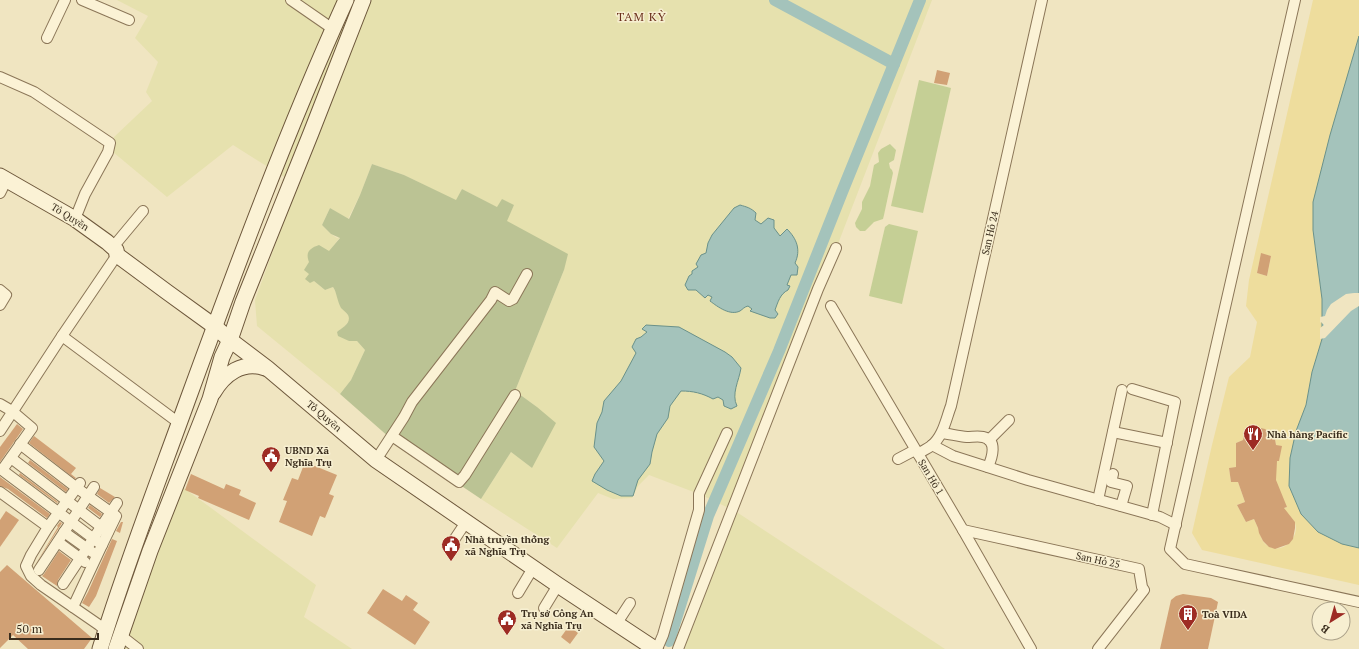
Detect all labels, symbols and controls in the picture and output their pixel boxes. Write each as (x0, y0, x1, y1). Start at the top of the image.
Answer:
district label: TAM KỲ (617, 9, 667, 24)
street label: Tô Quyền (49, 200, 91, 234)
street label: San Hô 24 (979, 209, 1002, 256)
street label: Tô Quyền (304, 397, 344, 435)
restaurant icon: Nhà hàng Pacific (1242, 423, 1264, 451)
place label: Nhà hàng Pacific (1267, 428, 1348, 441)
place label: UBND Xã Nghĩa Trụ (285, 444, 332, 469)
public building icon: UBND Xã Nghĩa Trụ (260, 445, 282, 473)
street label: San Hô 1 (915, 457, 947, 497)
place label: Nhà truyền thống xã Nghĩa Trụ (465, 533, 549, 558)
public building icon: Nhà truyền thống xã Nghĩa Trụ (440, 534, 462, 562)
street label: San Hô 25 (1075, 549, 1121, 571)
north arrow (1311, 601, 1351, 641)
building icon: Toà VIDA (1177, 603, 1199, 631)
place label: Trụ sở Công An xã Nghĩa Trụ (521, 607, 594, 632)
public building icon: Trụ sở Công An xã Nghĩa Trụ (496, 608, 518, 636)
place label: Toà VIDA (1202, 608, 1248, 621)
scale bar (10, 615, 98, 641)
text: 50 m (16, 621, 43, 636)
text: B (1318, 621, 1332, 637)

